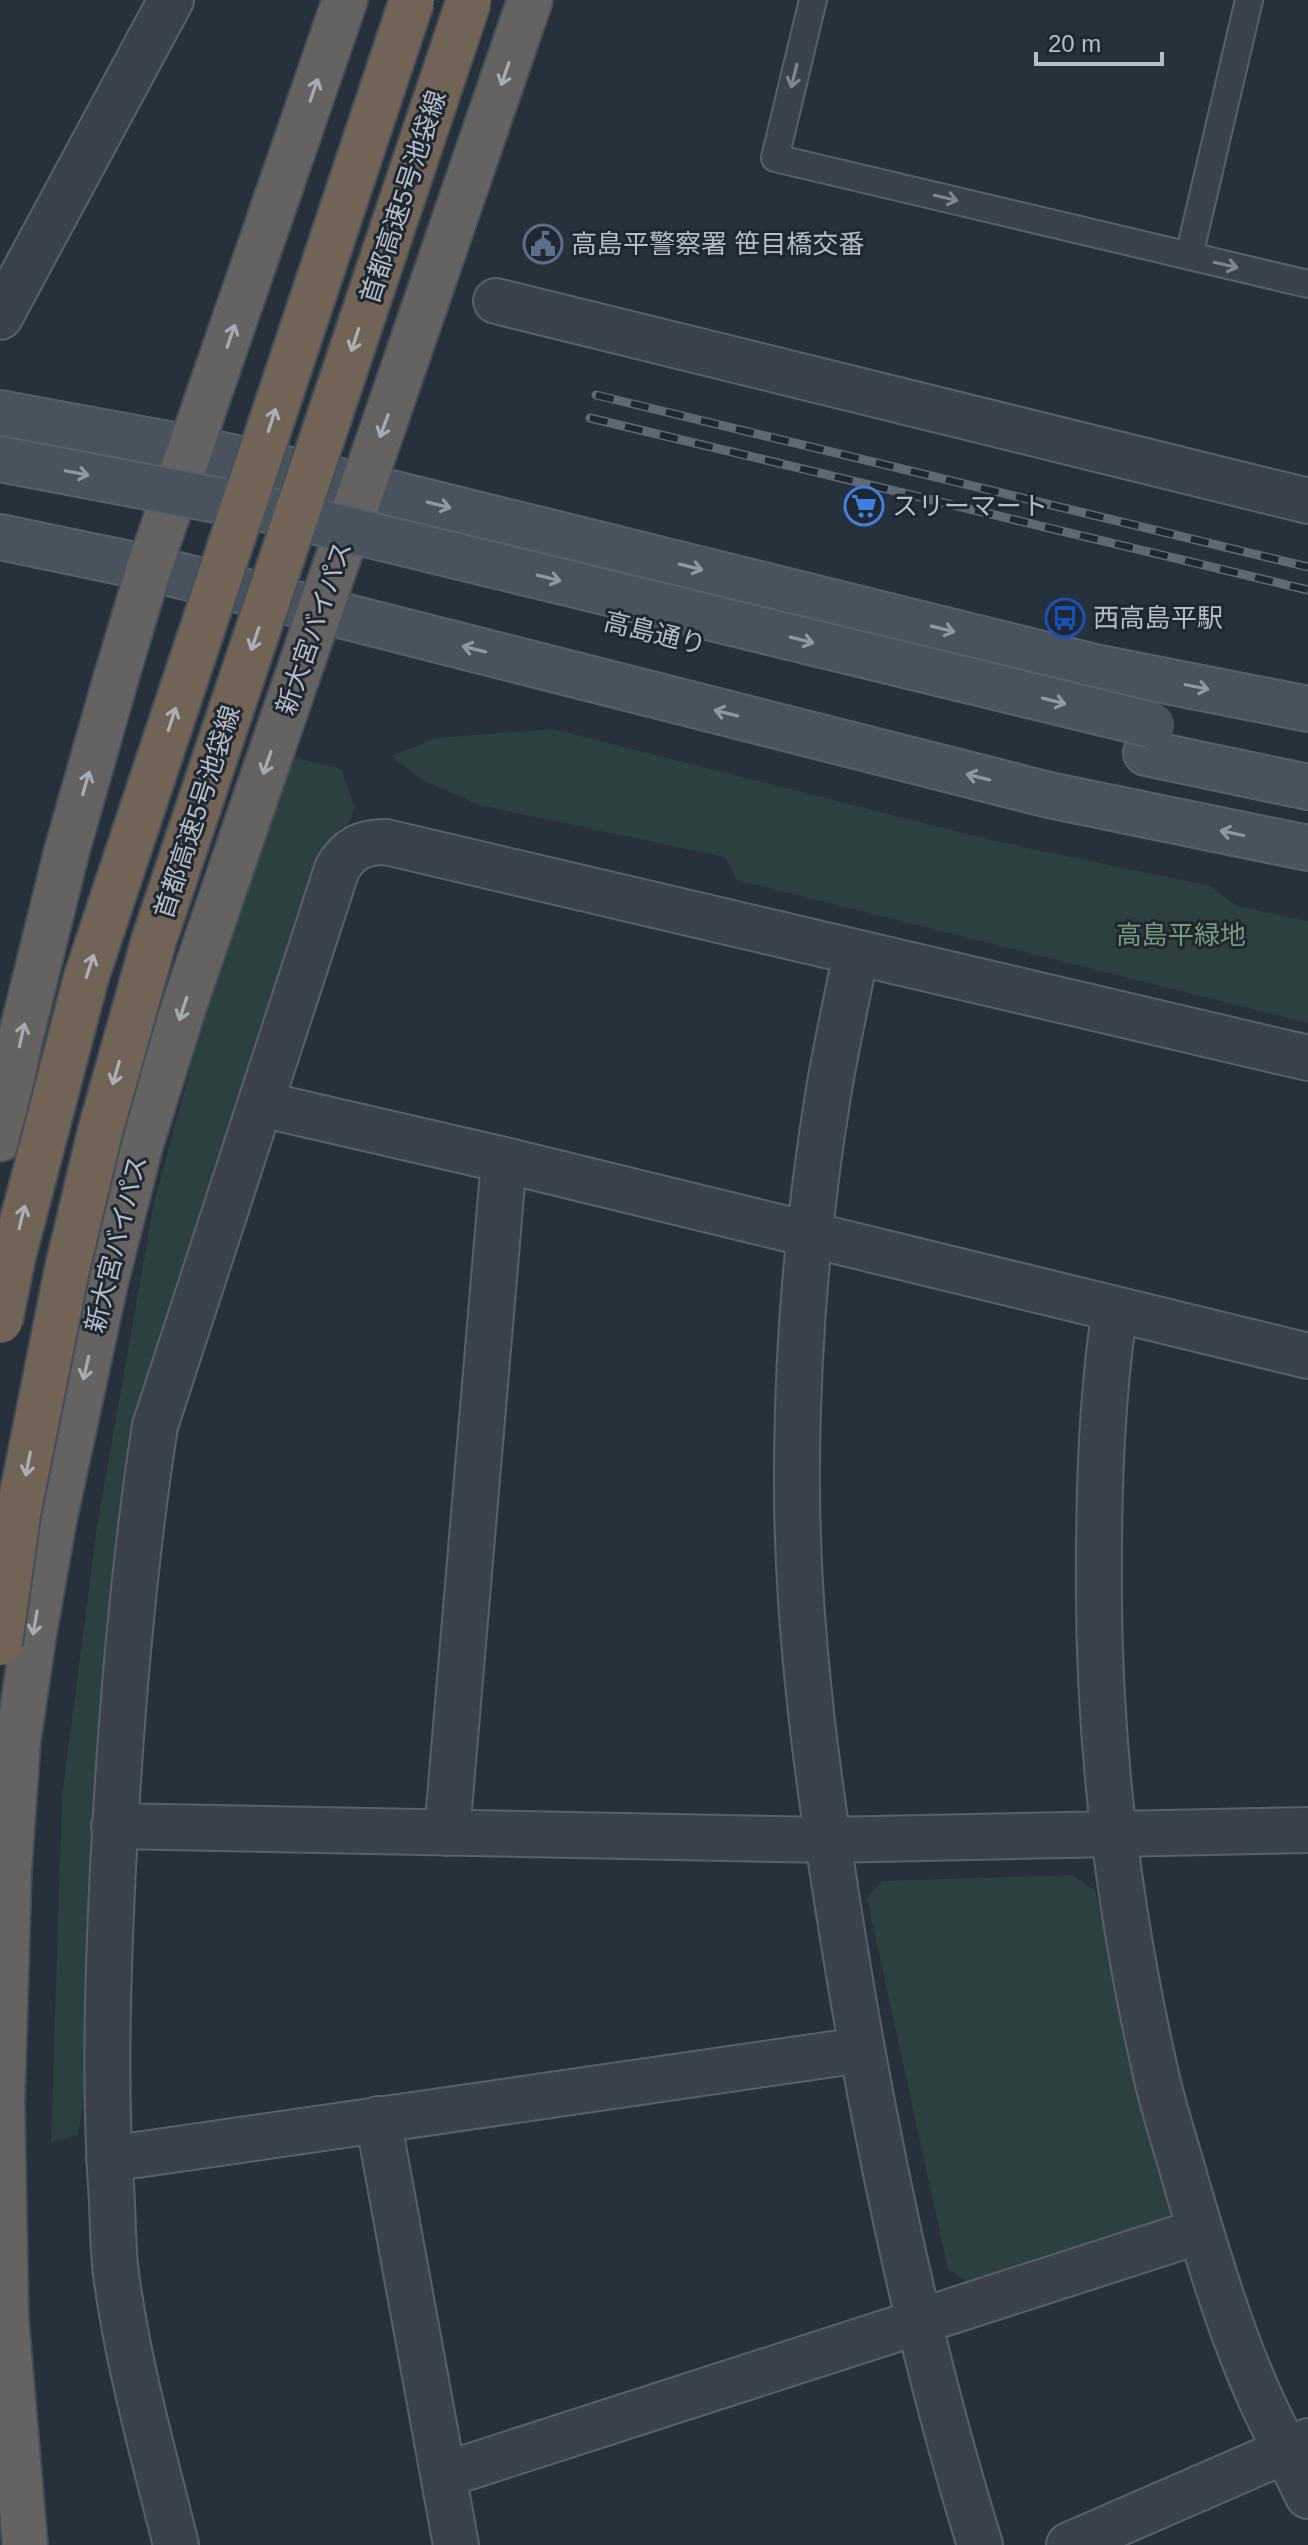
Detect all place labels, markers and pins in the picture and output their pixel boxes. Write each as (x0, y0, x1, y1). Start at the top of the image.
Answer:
public building icon: 高島平警察署 笹目橋交番 (522, 223, 564, 265)
place label: 高島平警察署 笹目橋交番 (571, 229, 864, 259)
supermarket icon: スリーマート (843, 485, 885, 527)
place label: スリーマート (892, 491, 1048, 521)
bus stop icon: 西高島平駅 (1044, 597, 1086, 639)
place label: 西高島平駅 (1093, 603, 1223, 633)

